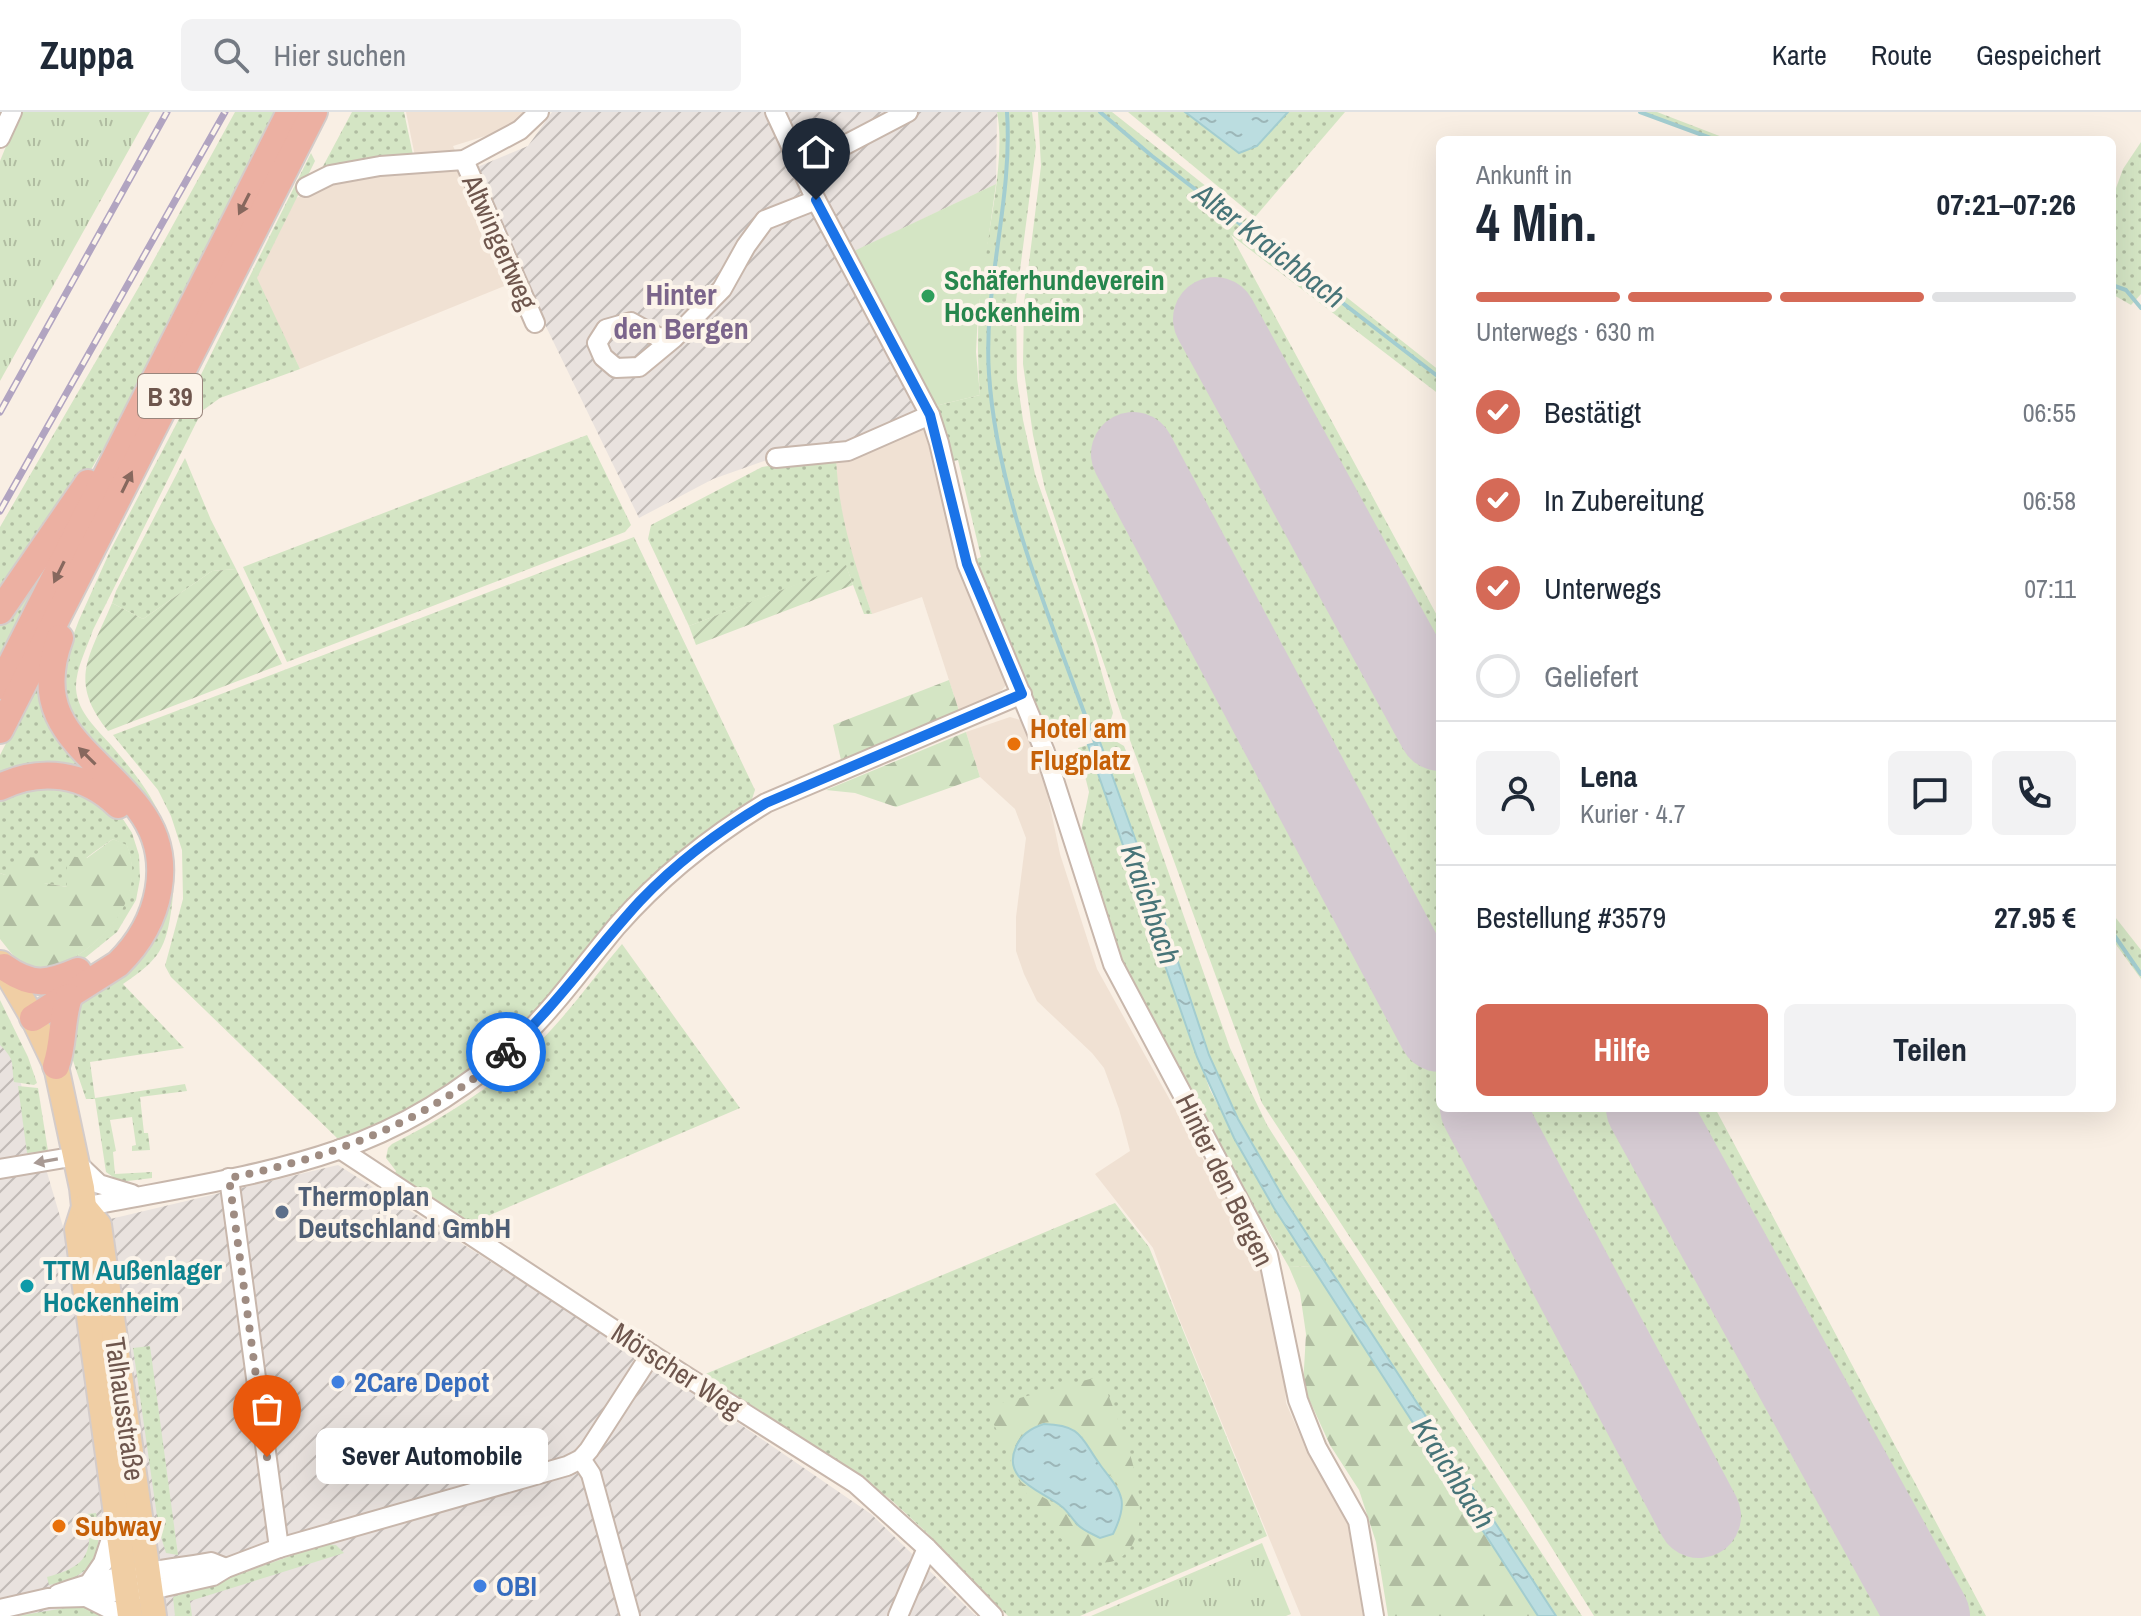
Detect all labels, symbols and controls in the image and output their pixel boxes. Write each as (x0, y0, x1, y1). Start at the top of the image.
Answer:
search box (181, 19, 741, 91)
text: Zuppa (40, 30, 133, 81)
icon: search (209, 33, 253, 77)
text: Hier suchen (273, 35, 406, 75)
text: Karte (1772, 36, 1827, 74)
text: Route (1871, 36, 1932, 74)
text: Gespeichert (1976, 36, 2101, 74)
pin (782, 118, 850, 200)
icon: home (794, 130, 838, 174)
text: Ankunft in (1476, 157, 1572, 192)
street label: Altwingertweg (453, 167, 547, 316)
water label: Alter Kraichbach (1184, 172, 1354, 317)
text: 07:21–07:26 (1937, 184, 2076, 224)
text: 4 Min. (1476, 187, 1597, 257)
one-way arrow (237, 193, 250, 216)
place label: Schäferhundeverein Hockenheim (944, 261, 1165, 331)
district label: Hinter den Bergen (613, 274, 749, 348)
marker: Schäferhundeverein Hockenheim (919, 287, 937, 305)
text: Unterwegs · 630 m (1476, 314, 1655, 349)
road number: B 39 (138, 374, 202, 418)
icon: check (1476, 390, 1520, 434)
text: Bestätigt (1544, 392, 1641, 432)
text: 06:55 (2023, 395, 2076, 430)
one-way arrow (120, 471, 134, 494)
icon: check (1476, 478, 1520, 522)
text: In Zubereitung (1544, 480, 1704, 520)
text: 06:58 (2023, 483, 2076, 518)
one-way arrow (52, 560, 66, 583)
icon: check (1476, 566, 1520, 610)
text: Unterwegs (1544, 568, 1662, 608)
text: 07:11 (2024, 571, 2076, 606)
text: Geliefert (1544, 656, 1638, 696)
place label: Hotel am Flugplatz (1030, 709, 1131, 779)
marker: Hotel am Flugplatz (1005, 735, 1023, 753)
one-way arrow (79, 747, 97, 766)
button: person (1476, 751, 1560, 835)
button: chat (1888, 751, 1972, 835)
button: phone (1992, 751, 2076, 835)
text: Lena (1580, 756, 1637, 796)
text: Kurier · 4.7 (1580, 796, 1685, 831)
water label: Kraichbach (1112, 839, 1190, 969)
text: Bestellung #3579 (1476, 897, 1666, 937)
text: 27.95 € (1994, 897, 2076, 937)
button: Hilfe (1476, 1004, 1768, 1096)
button: Teilen (1784, 1004, 2076, 1096)
courier (466, 1012, 546, 1092)
icon: bike (484, 1030, 528, 1074)
street label: Hinter den Bergen (1167, 1087, 1283, 1273)
one-way arrow (33, 1156, 58, 1168)
place label: Thermoplan Deutschland GmbH (298, 1177, 511, 1247)
marker: Thermoplan Deutschland GmbH (273, 1203, 291, 1221)
place label: TTM Außenlager Hockenheim (43, 1251, 222, 1321)
marker: TTM Außenlager Hockenheim (18, 1277, 36, 1295)
street label: Mörscher Weg (604, 1314, 750, 1427)
street label: Talhausstraße (96, 1335, 154, 1483)
place label: 2Care Depot (354, 1363, 490, 1401)
marker: 2Care Depot (329, 1373, 347, 1391)
pin (233, 1375, 301, 1457)
icon: bag (245, 1387, 289, 1431)
water label: Kraichbach (1403, 1410, 1505, 1536)
callout: Sever Automobile (315, 1429, 547, 1485)
text: Sever Automobile (342, 1438, 522, 1473)
place label: Subway (75, 1507, 162, 1545)
marker: Subway (50, 1517, 68, 1535)
place label: OBI (496, 1567, 537, 1605)
marker: OBI (471, 1577, 489, 1595)

